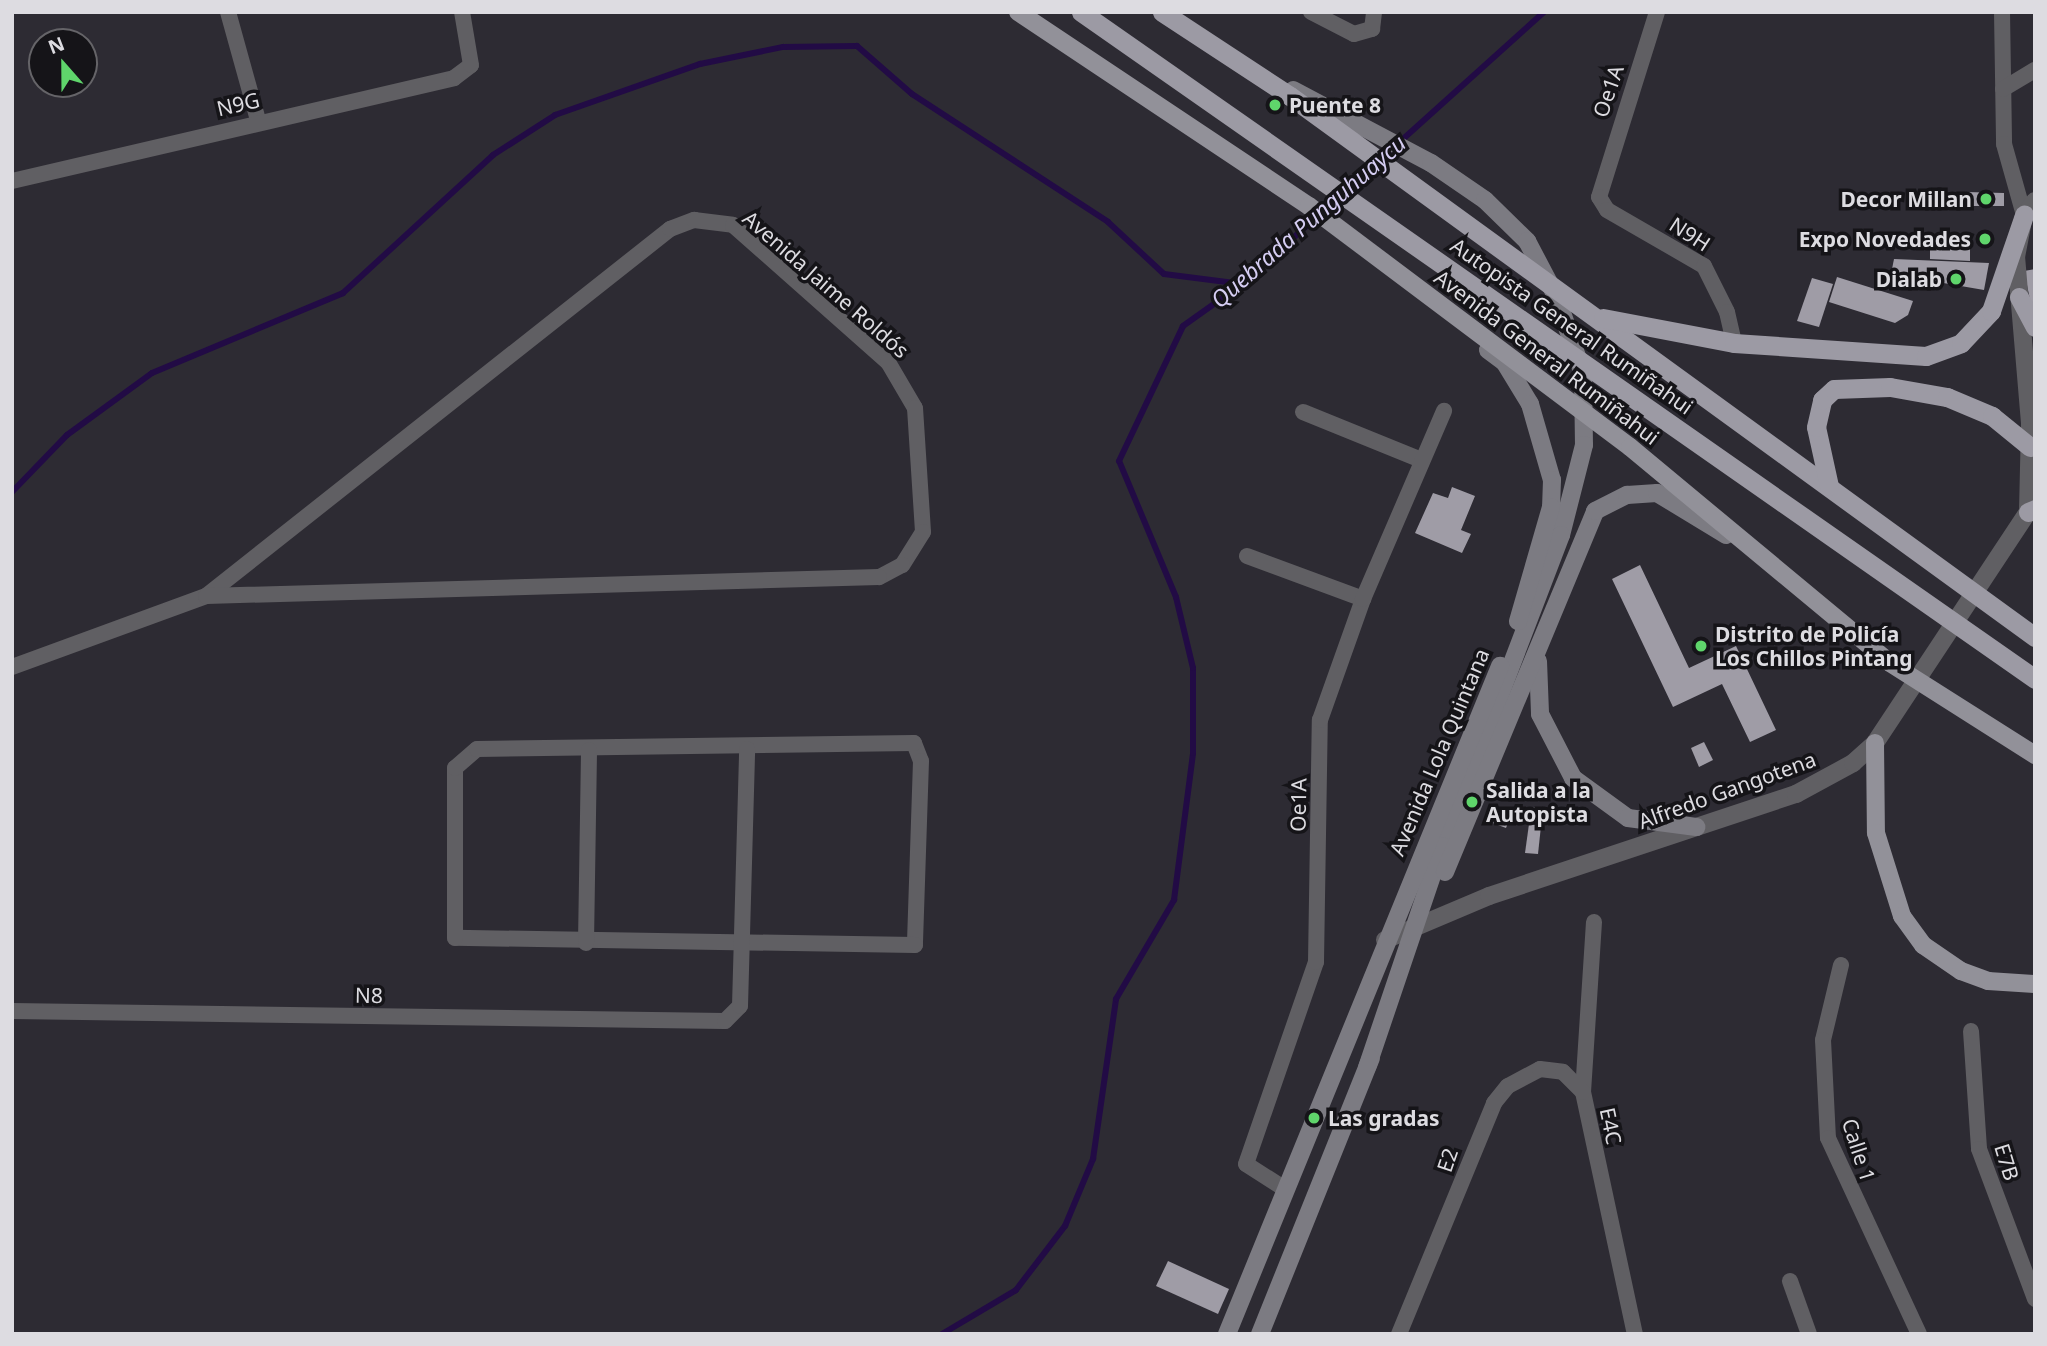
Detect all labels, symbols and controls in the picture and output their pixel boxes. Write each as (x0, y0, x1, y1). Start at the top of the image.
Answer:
north arrow (28, 28, 98, 98)
text: N (44, 30, 68, 60)
street label: Oe1A (1587, 62, 1629, 120)
street label: N9G (214, 87, 262, 121)
place label: Puente 8 (1289, 92, 1381, 118)
marker: Puente 8 (1267, 97, 1283, 113)
water label: Quebrada Punguhuaycu (1205, 129, 1411, 313)
place label: Decor Millan (1840, 186, 1972, 212)
marker: Decor Millan (1978, 191, 1994, 207)
street label: Avenida Jaime Roldós (738, 205, 914, 363)
street label: N9H (1665, 212, 1715, 256)
place label: Expo Novedades (1799, 226, 1971, 252)
marker: Expo Novedades (1977, 231, 1993, 247)
street label: Autopista General Rumiñahui (1446, 233, 1698, 419)
street label: Avenida General Rumiñahui (1430, 264, 1664, 450)
place label: Dialab (1876, 266, 1942, 292)
marker: Dialab (1948, 271, 1964, 287)
place label: Distrito de Policía Los Chillos Pintang (1715, 621, 1913, 671)
marker: Distrito de Policía Los Chillos Pintang (1693, 638, 1709, 654)
street label: Avenida Lola Quintana (1384, 645, 1494, 859)
street label: Alfredo Gangotena (1635, 746, 1819, 834)
place label: Salida a la Autopista (1486, 777, 1591, 827)
street label: Oe1A (1285, 778, 1311, 832)
marker: Salida a la Autopista (1464, 794, 1480, 810)
street label: N8 (355, 982, 383, 1008)
place label: Las gradas (1328, 1105, 1440, 1131)
street label: E4C (1595, 1105, 1627, 1147)
marker: Las gradas (1306, 1110, 1322, 1126)
street label: Calle 1 (1837, 1115, 1881, 1185)
street label: E7B (1989, 1140, 2025, 1184)
street label: E2 (1431, 1145, 1463, 1175)

